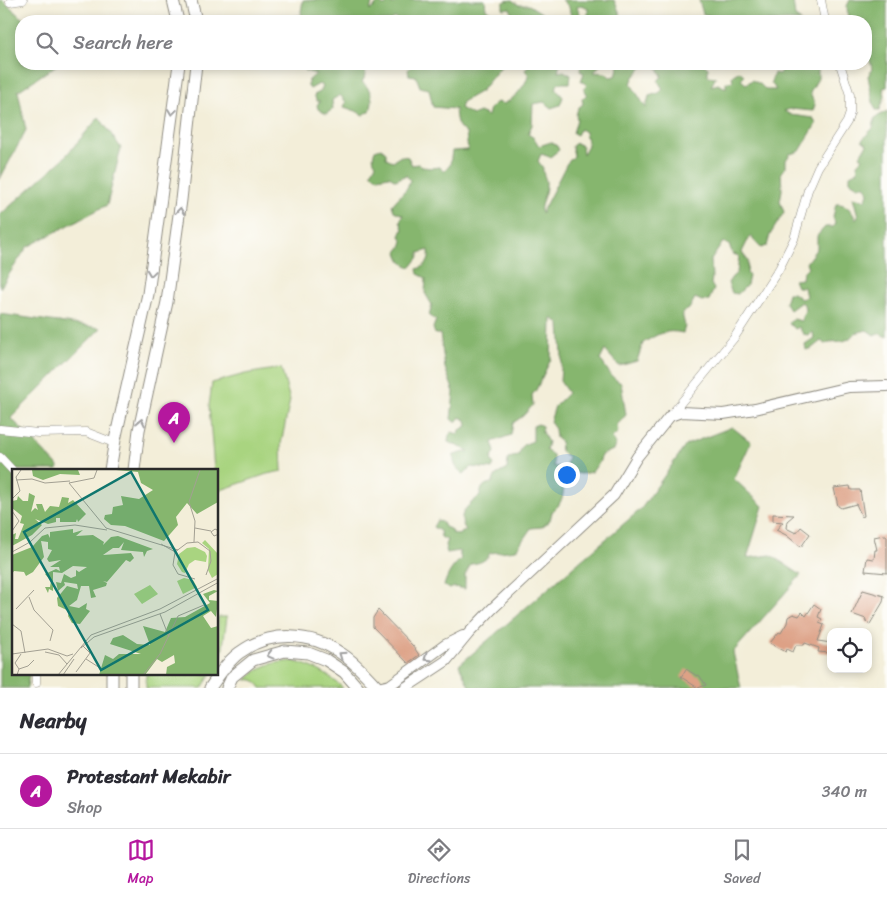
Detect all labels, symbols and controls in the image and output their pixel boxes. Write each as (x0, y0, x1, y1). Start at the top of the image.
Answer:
search box (15, 15, 872, 70)
text: Search here (73, 26, 173, 59)
icon: search (33, 29, 61, 57)
one-way arrow (167, 108, 178, 116)
one-way arrow (174, 207, 185, 215)
one-way arrow (146, 270, 157, 278)
pin: A (158, 402, 190, 443)
one-way arrow (135, 418, 146, 427)
your location (554, 462, 580, 488)
inset map (12, 469, 219, 676)
map controls (827, 628, 872, 673)
button: locate (827, 628, 872, 673)
one-way arrow (265, 649, 274, 660)
one-way arrow (338, 652, 348, 661)
one-way arrow (423, 652, 433, 661)
text: Nearby (20, 702, 86, 740)
text: Protestant Mekabir (67, 760, 231, 793)
text: A (31, 777, 41, 806)
text: 340 m (822, 777, 867, 806)
text: Shop (67, 793, 102, 822)
tab: Map (127, 836, 155, 891)
tab: Directions (408, 836, 470, 891)
tab: Saved (724, 836, 760, 891)

